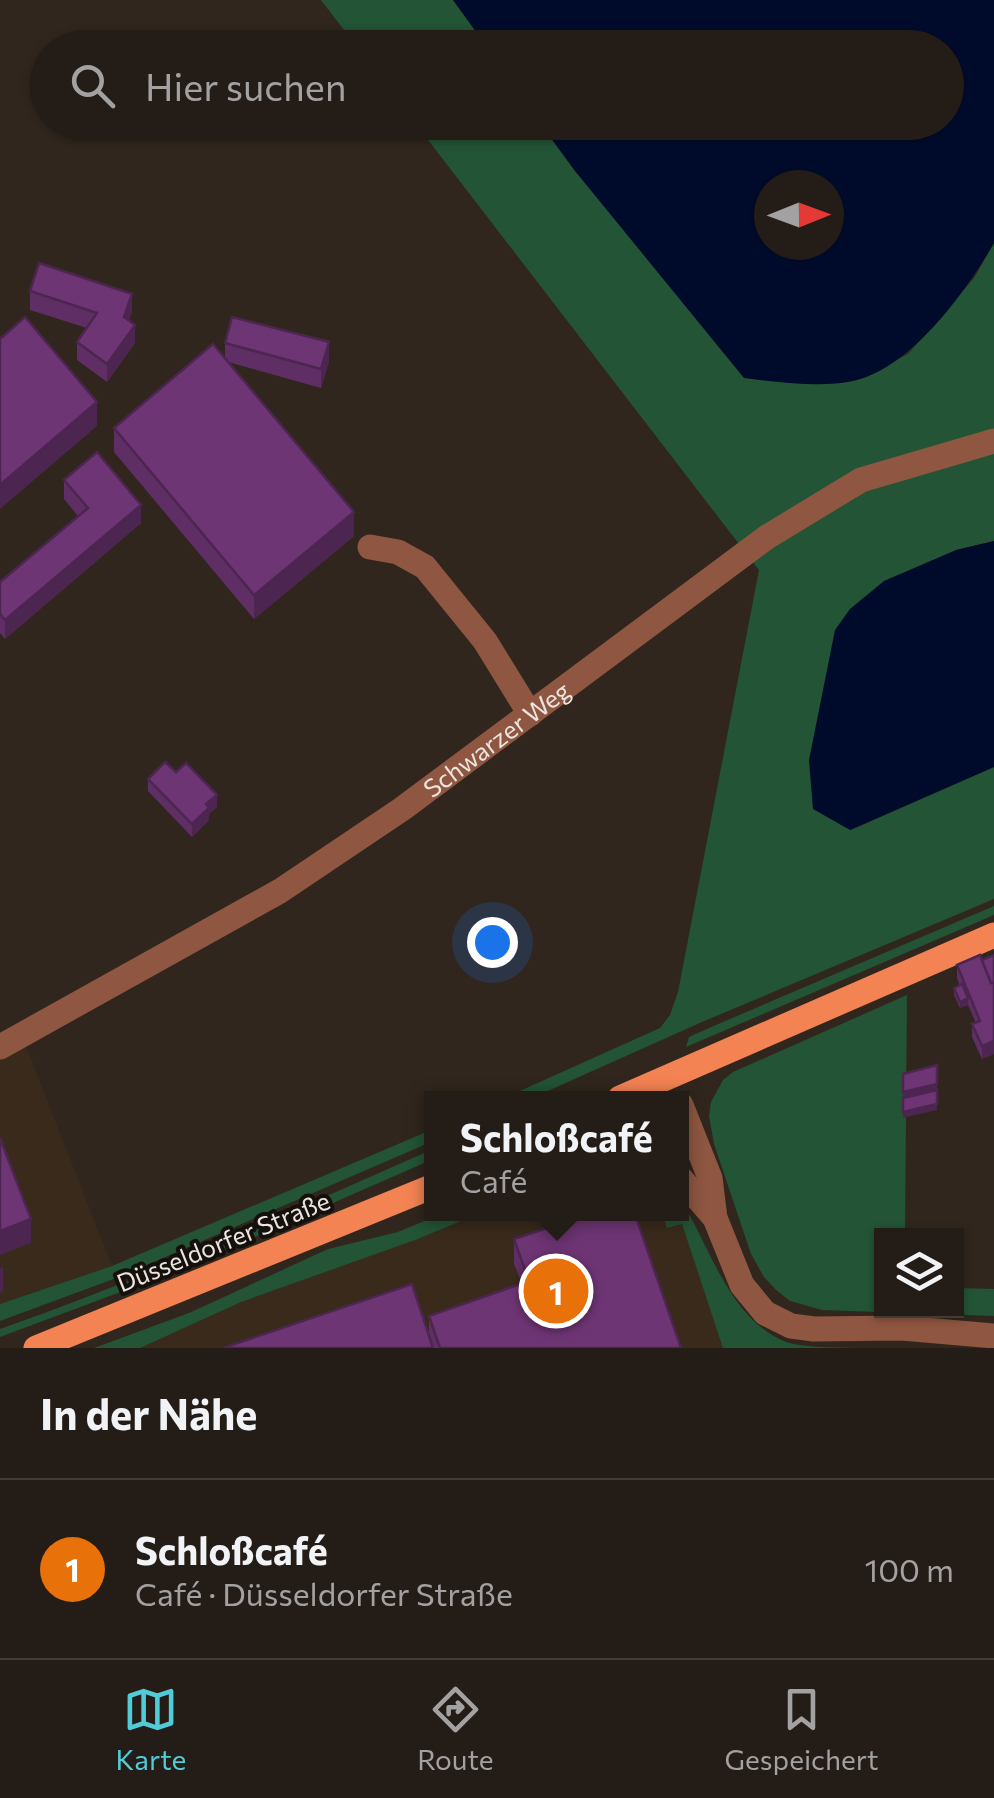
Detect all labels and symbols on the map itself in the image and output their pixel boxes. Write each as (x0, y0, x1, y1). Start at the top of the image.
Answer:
north arrow (754, 170, 844, 260)
street label: Schwarzer Weg (417, 674, 576, 803)
your location (467, 917, 518, 968)
street label: Düsseldorfer Straße (112, 1185, 334, 1297)
pin: 1 (524, 1254, 588, 1328)

